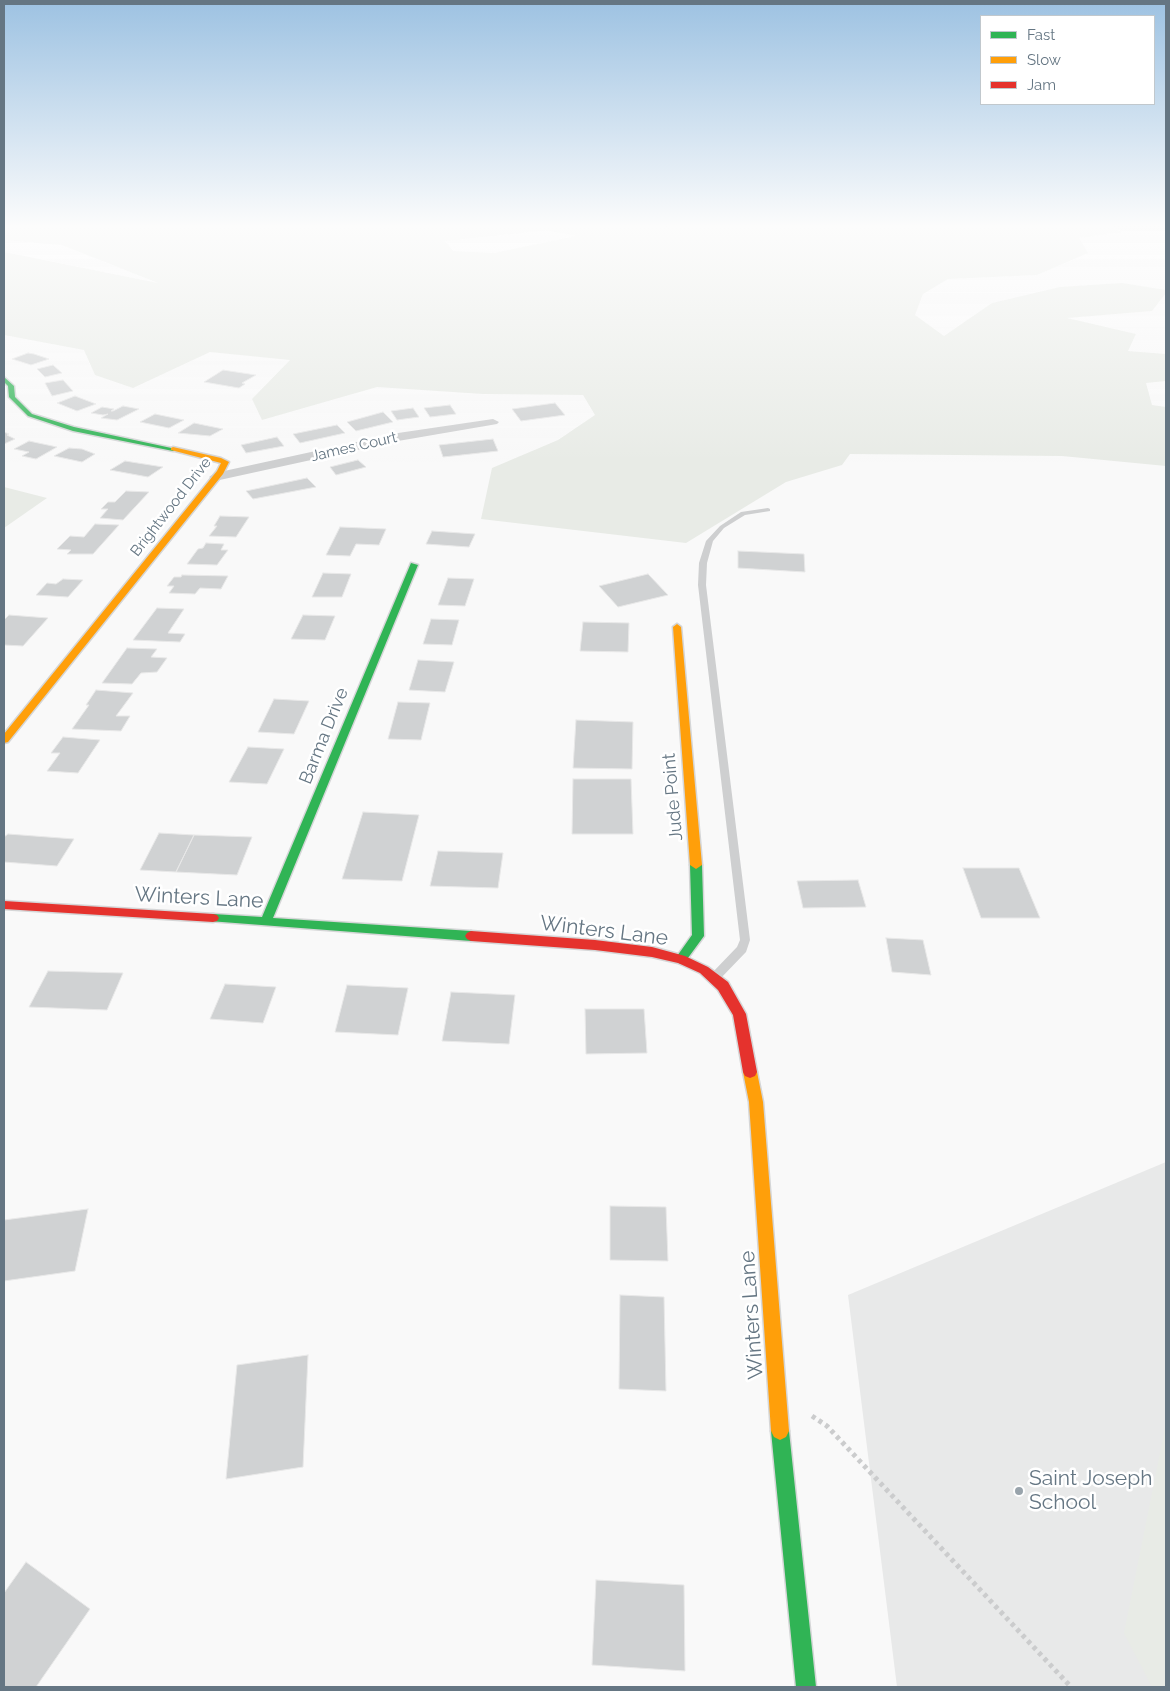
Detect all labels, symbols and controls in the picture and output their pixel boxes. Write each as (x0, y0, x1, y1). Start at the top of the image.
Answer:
legend (980, 15, 1155, 105)
text: Fast (1027, 26, 1055, 44)
text: Slow (1027, 51, 1061, 69)
text: Jam (1027, 76, 1056, 94)
street label: James Court (309, 428, 399, 466)
street label: Brightwood Drive (127, 454, 215, 560)
street label: Barma Drive (295, 685, 353, 787)
street label: Jude Point (658, 752, 688, 842)
street label: Winters Lane (134, 882, 264, 914)
street label: Winters Lane (538, 911, 670, 951)
street label: Winters Lane (735, 1250, 769, 1380)
place label: Saint Joseph School (1029, 1466, 1152, 1516)
marker: Saint Joseph School (1013, 1485, 1025, 1497)

